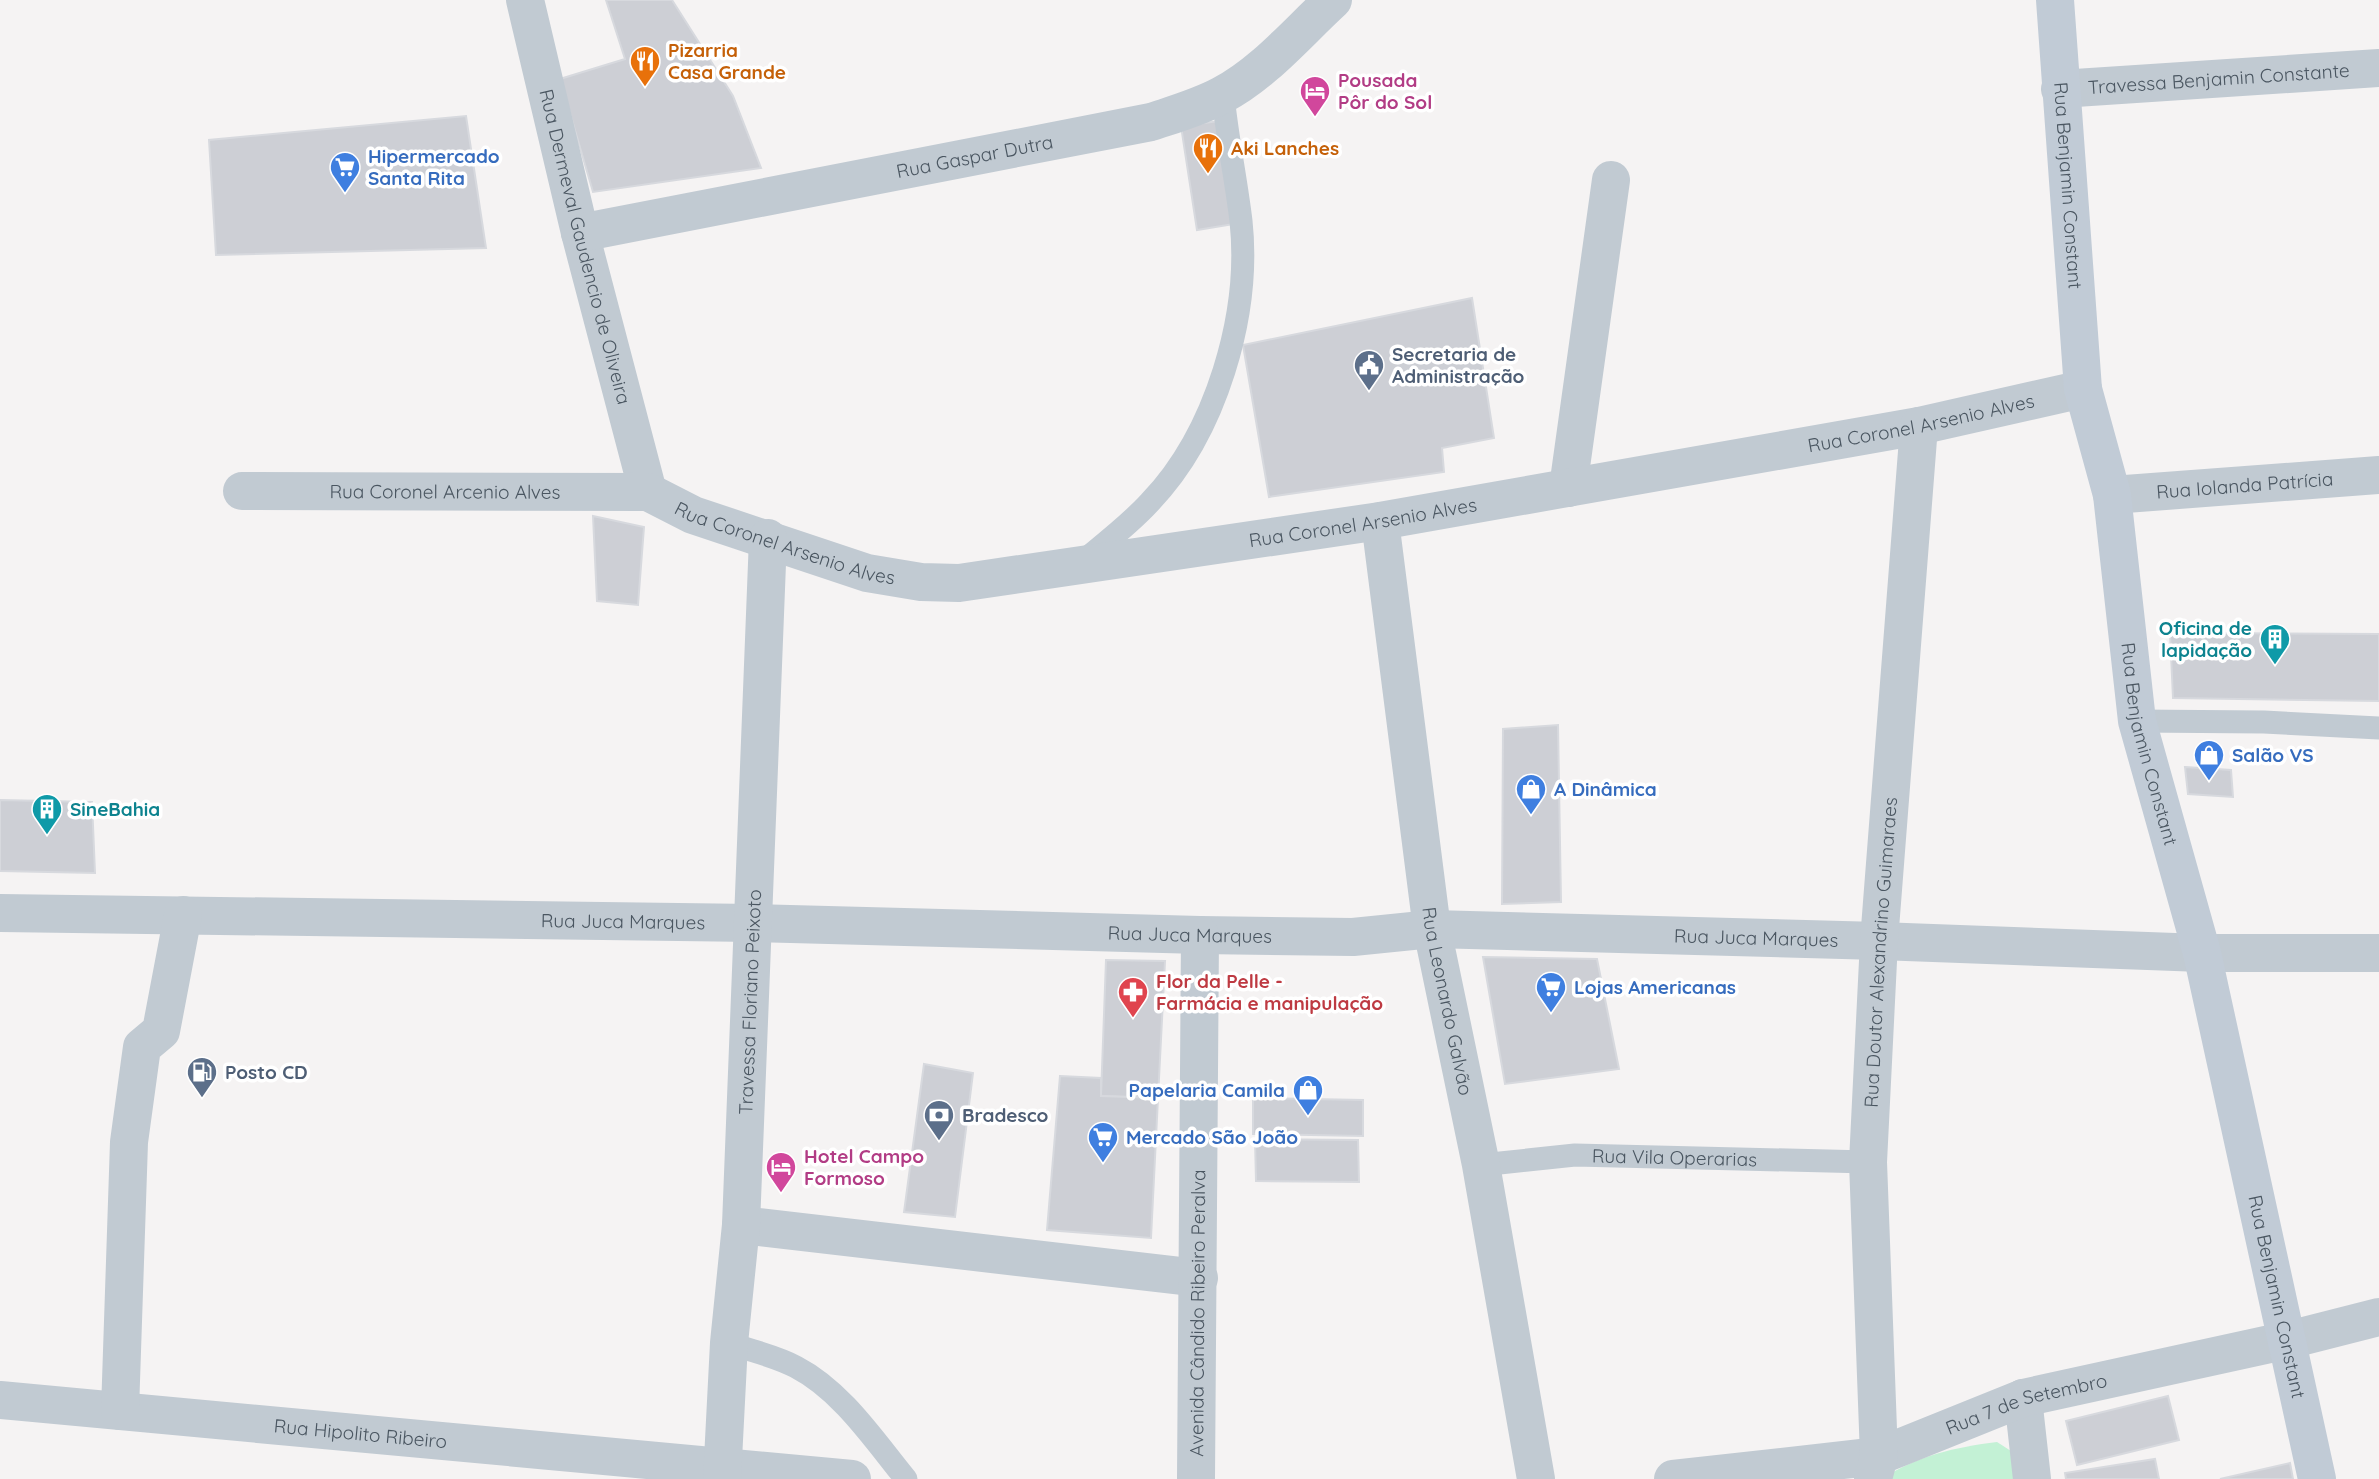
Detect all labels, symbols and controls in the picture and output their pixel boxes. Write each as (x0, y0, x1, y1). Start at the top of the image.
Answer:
place label: Pizarria Casa Grande (668, 38, 786, 84)
restaurant icon: Pizarria Casa Grande (628, 44, 662, 88)
street label: Travessa Benjamin Constante (2087, 58, 2350, 99)
place label: Pousada Pôr do Sol (1338, 68, 1432, 114)
hotel icon: Pousada Pôr do Sol (1298, 74, 1332, 118)
street label: Rua Benjamin Constant (2049, 81, 2088, 290)
street label: Rua Dermeval Gaudencio de Oliveira (534, 87, 636, 407)
street label: Rua Gaspar Dutra (894, 129, 1055, 183)
restaurant icon: Aki Lanches (1191, 131, 1225, 175)
place label: Aki Lanches (1231, 136, 1339, 160)
place label: Hipermercado Santa Rita (368, 144, 500, 190)
supermarket icon: Hipermercado Santa Rita (328, 150, 362, 194)
place label: Secretaria de Administração (1392, 342, 1525, 388)
public building icon: Secretaria de Administração (1352, 348, 1386, 392)
street label: Rua Coronel Arsenio Alves (1806, 388, 2037, 457)
street label: Rua Iolanda Patrícia (2155, 466, 2334, 504)
street label: Rua Coronel Arcenio Alves (329, 479, 561, 504)
street label: Rua Coronel Arsenio Alves (1247, 492, 1479, 552)
street label: Rua Coronel Arsenio Alves (671, 496, 897, 590)
place label: Oficina de lapidação (2159, 616, 2252, 662)
building icon: Oficina de lapidação (2258, 622, 2292, 666)
street label: Rua Benjamin Constant (2116, 641, 2183, 848)
shop icon: Salão VS (2192, 738, 2226, 782)
place label: Salão VS (2232, 743, 2314, 767)
shop icon: A Dinâmica (1514, 772, 1548, 816)
place label: A Dinâmica (1554, 777, 1657, 801)
building icon: SineBahia (30, 792, 64, 836)
street label: Rua Doutor Alexandrino Guimaraes (1859, 796, 1902, 1108)
place label: SineBahia (70, 797, 160, 821)
street label: Travessa Floriano Peixoto (733, 889, 766, 1115)
street label: Rua Leonardo Galvão (1417, 905, 1478, 1098)
street label: Rua Juca Marques (541, 908, 705, 934)
street label: Rua Juca Marques (1107, 921, 1272, 948)
street label: Rua Juca Marques (1674, 924, 1839, 952)
place label: Flor da Pelle - Farmácia e manipulação (1156, 969, 1383, 1015)
supermarket icon: Lojas Americanas (1534, 970, 1568, 1014)
pharmacy icon: Flor da Pelle - Farmácia e manipulação (1116, 975, 1150, 1019)
place label: Lojas Americanas (1574, 975, 1736, 999)
fuel station icon: Posto CD (185, 1055, 219, 1099)
place label: Posto CD (225, 1060, 308, 1084)
shop icon: Papelaria Camila (1291, 1073, 1325, 1117)
place label: Papelaria Camila (1129, 1078, 1285, 1102)
bank icon: Bradesco (922, 1098, 956, 1142)
place label: Bradesco (962, 1103, 1049, 1127)
supermarket icon: Mercado São João (1086, 1120, 1120, 1164)
place label: Mercado São João (1126, 1125, 1298, 1149)
street label: Rua Vila Operarias (1592, 1143, 1757, 1171)
place label: Hotel Campo Formoso (804, 1144, 924, 1190)
hotel icon: Hotel Campo Formoso (764, 1150, 798, 1194)
street label: Avenida Cândido Ribeiro Peralva (1184, 1169, 1210, 1457)
street label: Rua Benjamin Constant (2243, 1193, 2311, 1401)
street label: Rua 7 de Setembro (1942, 1368, 2109, 1440)
street label: Rua Hipolito Ribeiro (273, 1413, 448, 1453)

